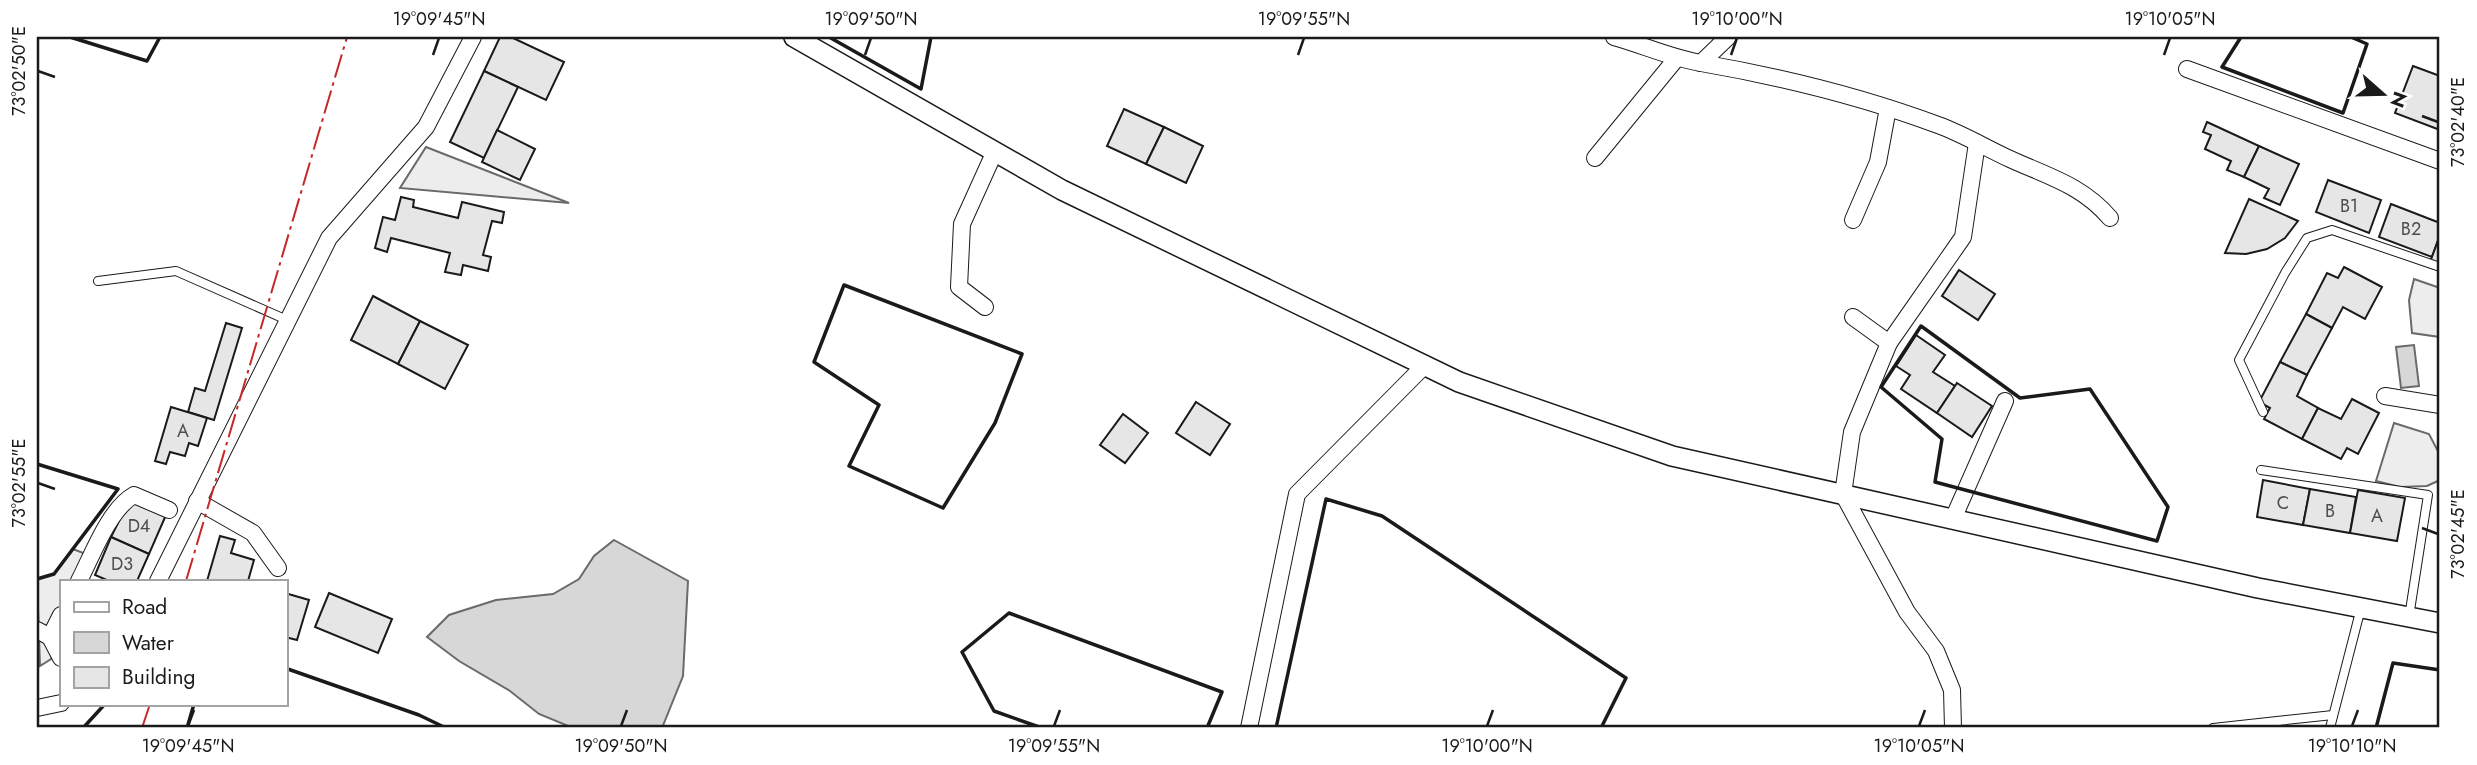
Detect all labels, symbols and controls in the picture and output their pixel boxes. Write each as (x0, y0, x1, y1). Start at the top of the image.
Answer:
text: 19°09'45"N (393, 6, 485, 32)
text: 19°09'50"N (824, 6, 918, 32)
text: 19°09'55"N (1258, 6, 1350, 32)
text: 19°10'00"N (1691, 6, 1783, 32)
text: 19°10'05"N (2125, 6, 2215, 32)
text: 73°02'50"E (6, 26, 32, 116)
north arrow (2348, 60, 2418, 130)
text: 73°02'40"E (2445, 77, 2471, 167)
text: N (2383, 88, 2414, 111)
house number: B1 (2340, 193, 2358, 219)
house number: B2 (2401, 216, 2421, 242)
house number: A (177, 418, 189, 444)
text: 73°02'55"E (6, 438, 32, 528)
text: 73°02'45"E (2445, 489, 2471, 579)
house number: C (2277, 490, 2289, 516)
house number: B (2325, 498, 2335, 524)
house number: A (2371, 503, 2383, 529)
house number: D4 (128, 513, 150, 539)
house number: D3 (111, 551, 133, 577)
legend (60, 580, 287, 706)
text: Road (122, 592, 167, 622)
text: Water (122, 628, 175, 658)
text: Building (122, 662, 195, 692)
text: 19°09'45"N (142, 733, 234, 759)
text: 19°09'50"N (574, 733, 668, 759)
text: 19°09'55"N (1008, 733, 1100, 759)
text: 19°10'00"N (1441, 733, 1533, 759)
text: 19°10'05"N (1874, 733, 1964, 759)
text: 19°10'10"N (2308, 733, 2396, 759)

